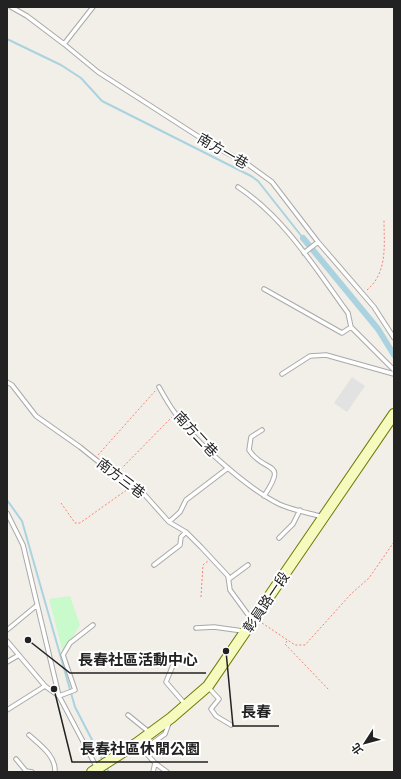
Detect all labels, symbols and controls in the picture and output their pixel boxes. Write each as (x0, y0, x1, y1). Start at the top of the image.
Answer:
street label: 南方一巷 (194, 128, 252, 174)
street label: 南方二巷 (170, 407, 222, 461)
street label: 南方三巷 (93, 453, 149, 503)
street label: 彰員路一段 (238, 567, 294, 637)
callout: 長春社區活動中心 (70, 646, 206, 673)
text: 長春社區活動中心 (78, 649, 198, 671)
callout: 長春 (233, 699, 279, 726)
text: 長春 (241, 701, 271, 723)
north arrow (345, 723, 385, 763)
callout: 長春社區休閒公園 (72, 735, 208, 762)
text: 長春社區休閒公園 (80, 738, 200, 760)
text: 北 (347, 740, 367, 758)

